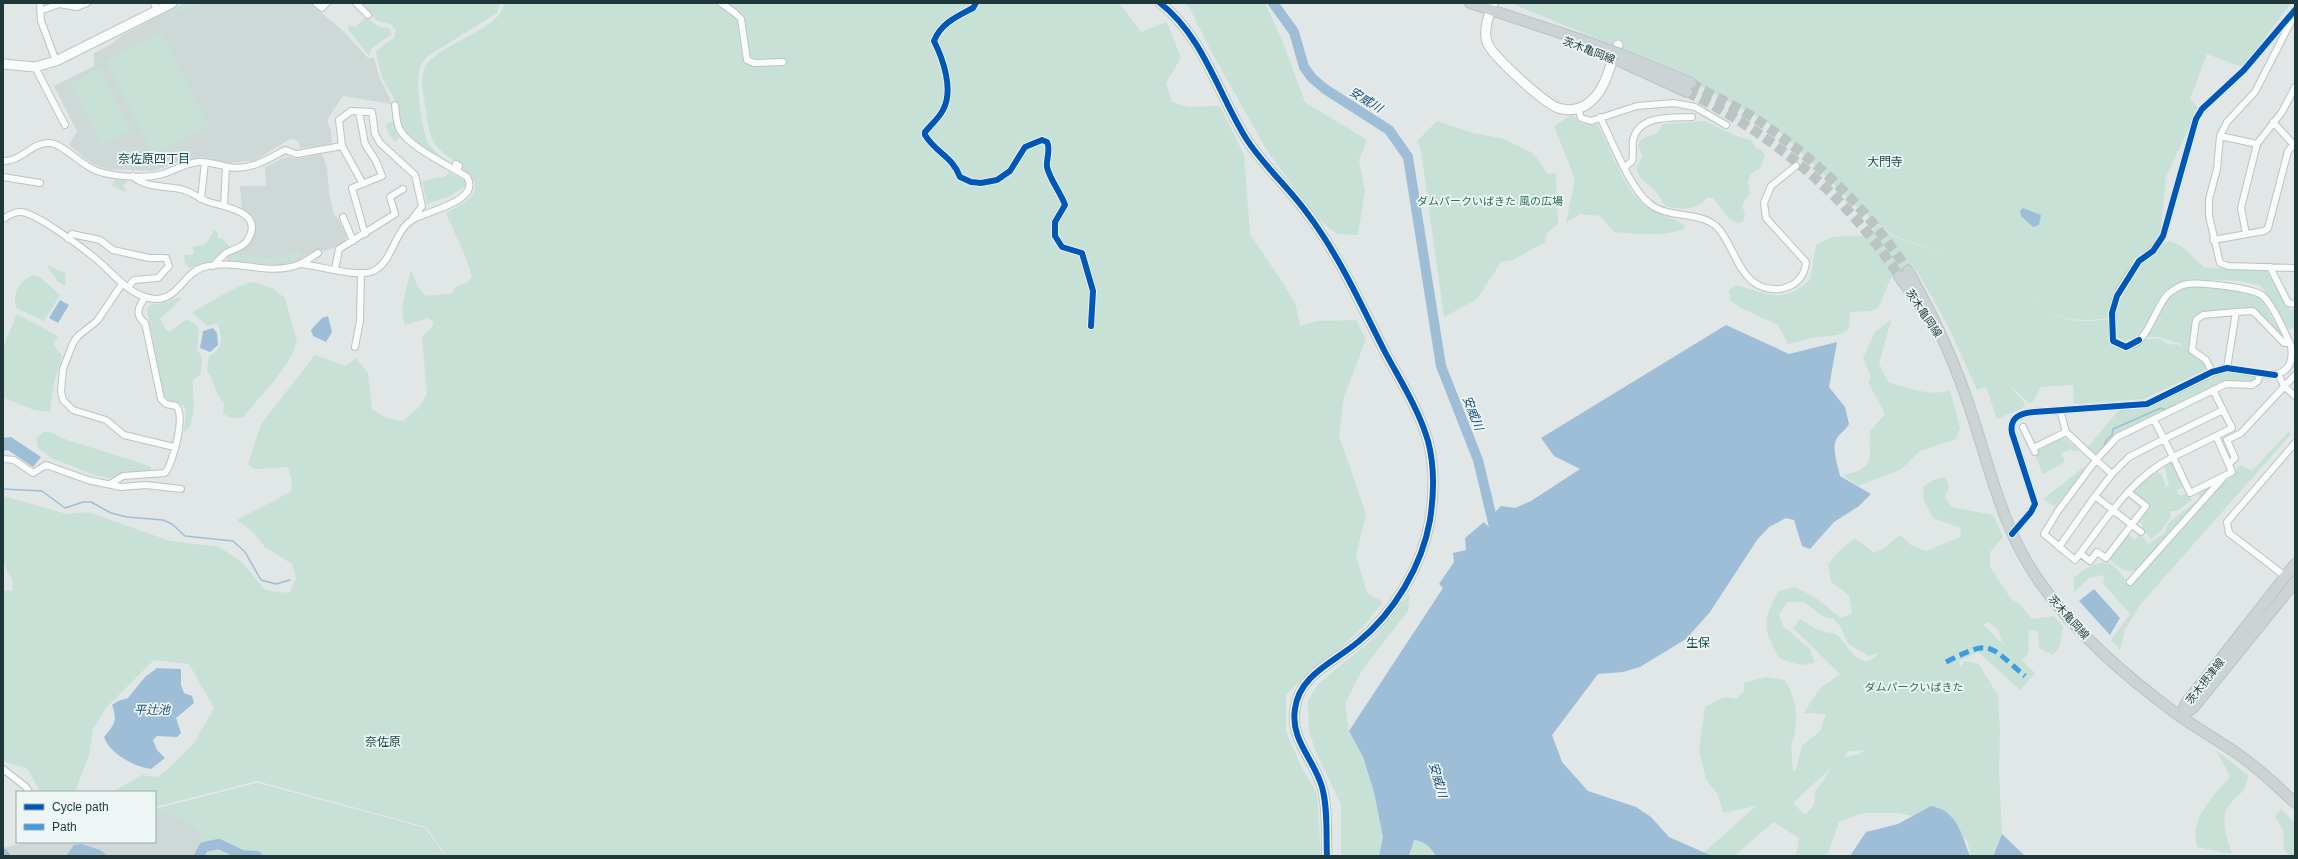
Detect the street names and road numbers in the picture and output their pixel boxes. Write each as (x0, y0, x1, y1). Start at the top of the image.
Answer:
street label: 茨木亀岡線 (1561, 35, 1617, 65)
street label: 茨木亀岡線 (1904, 287, 1944, 339)
street label: 茨木亀岡線 (2046, 593, 2092, 641)
street label: 茨木摂津線 (2183, 656, 2227, 706)

